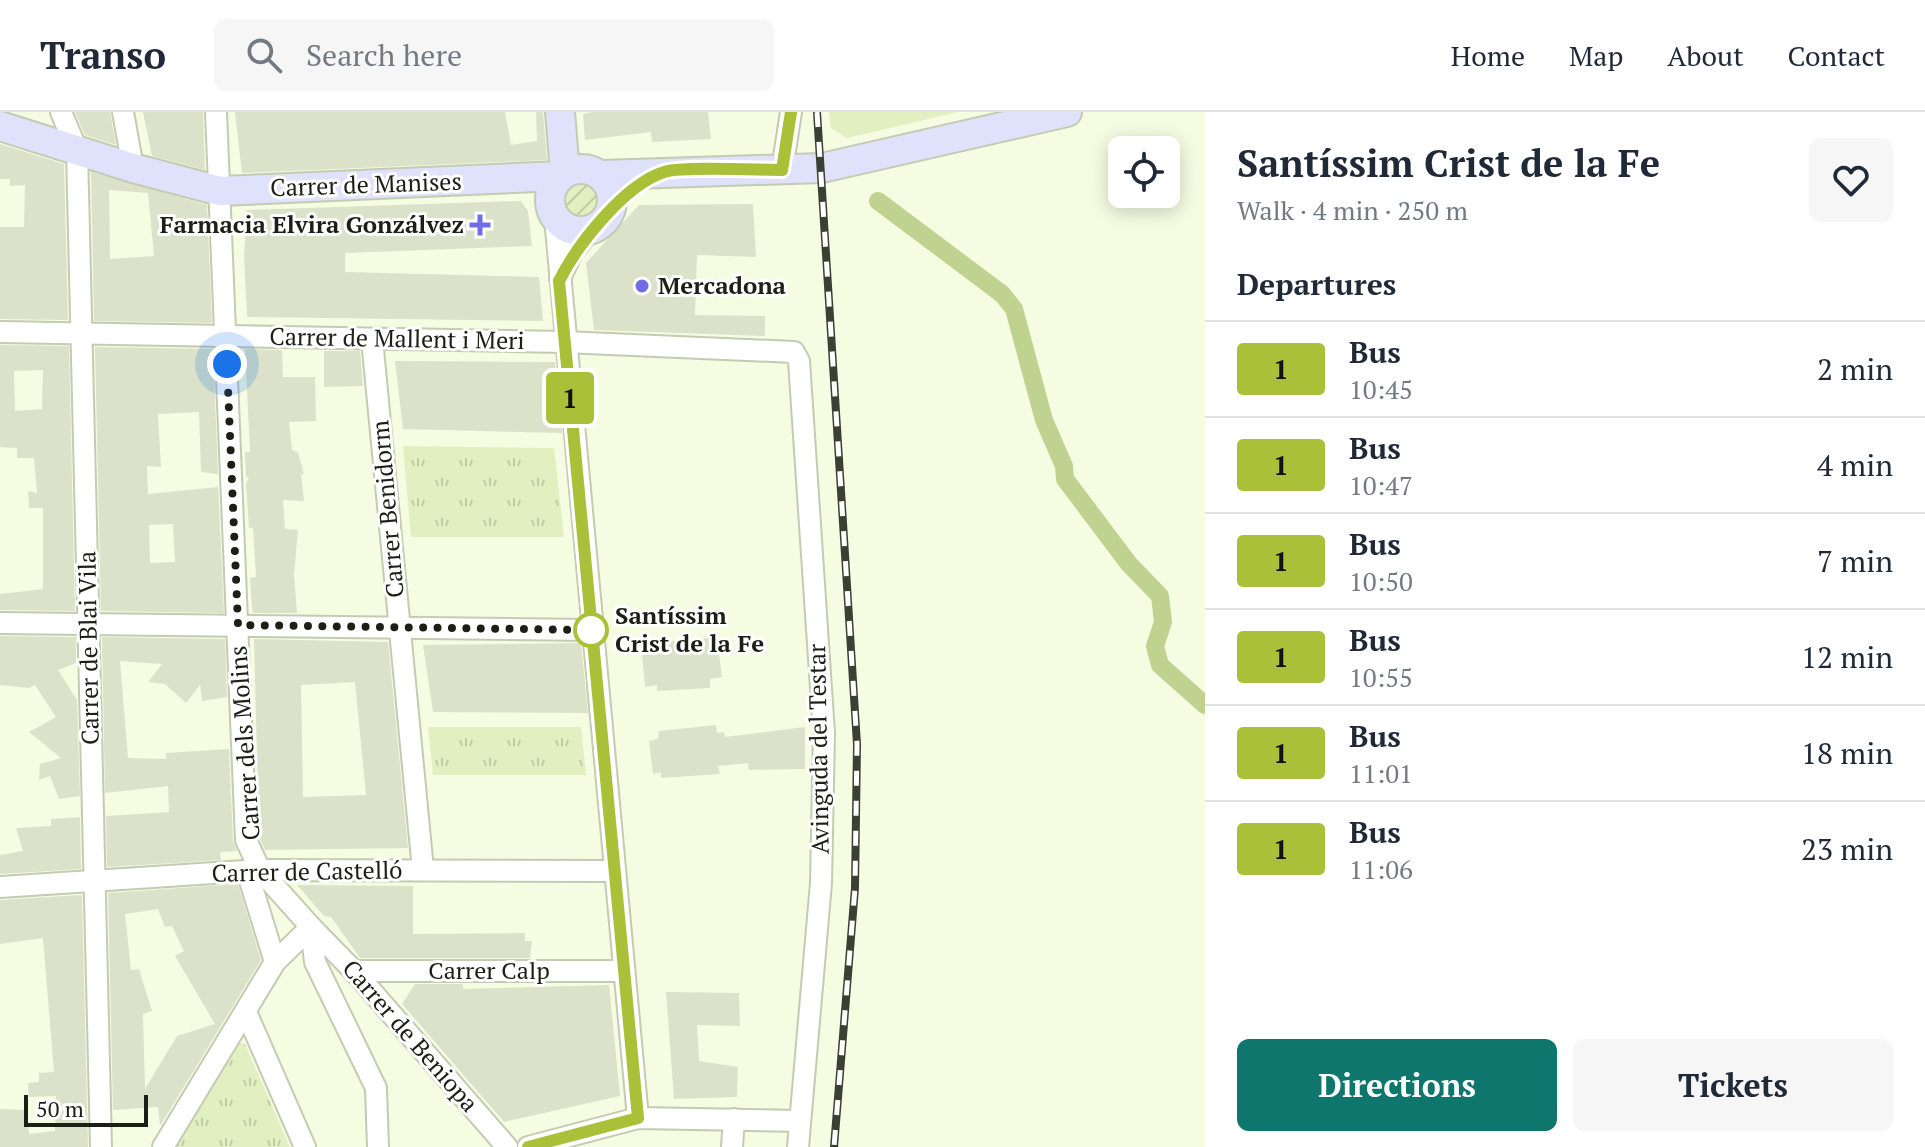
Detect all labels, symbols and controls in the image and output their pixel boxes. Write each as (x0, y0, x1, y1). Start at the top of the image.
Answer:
search box (214, 19, 774, 91)
text: Transo (40, 30, 166, 80)
icon: search (242, 33, 286, 77)
text: Search here (306, 35, 462, 75)
text: Home (1451, 37, 1525, 74)
text: Map (1569, 37, 1623, 74)
text: About (1667, 37, 1744, 74)
text: Contact (1788, 37, 1885, 74)
map controls (1108, 136, 1180, 208)
button: locate (1108, 136, 1180, 208)
text: Santíssim Crist de la Fe (1237, 138, 1660, 188)
button: heart (1809, 138, 1893, 222)
street label: Carrer de Manises (270, 165, 462, 203)
text: Walk · 4 min · 250 m (1237, 193, 1468, 227)
place label: Farmacia Elvira Gonzálvez (160, 208, 464, 240)
marker: Farmacia Elvira Gonzálvez (471, 216, 489, 234)
text: Departures (1237, 264, 1396, 304)
place label: Mercadona (658, 269, 787, 301)
marker: Mercadona (633, 277, 651, 295)
street label: Carrer de Mallent i Meri (269, 320, 525, 356)
text: Bus (1349, 332, 1401, 372)
your location (207, 344, 247, 384)
text: 2 min (1817, 349, 1893, 389)
text: 1 (1273, 350, 1289, 387)
line badge: 1 (544, 372, 596, 424)
text: 10:45 (1349, 372, 1413, 406)
text: 1 (562, 379, 578, 416)
street label: Carrer Benidorm (363, 419, 411, 599)
text: Bus (1349, 428, 1401, 468)
text: 4 min (1817, 445, 1893, 485)
text: 1 (1273, 446, 1289, 483)
text: 10:47 (1349, 468, 1413, 502)
text: Bus (1349, 524, 1401, 564)
text: 7 min (1817, 541, 1893, 581)
text: 1 (1273, 542, 1289, 579)
street label: Carrer de Blai Vila (70, 551, 106, 745)
text: 10:50 (1349, 564, 1413, 598)
place label: Santíssim Crist de la Fe (615, 599, 764, 659)
marker: Santíssim Crist de la Fe (574, 613, 608, 647)
text: Bus (1349, 620, 1401, 660)
text: 12 min (1801, 637, 1893, 677)
text: 1 (1273, 638, 1289, 675)
street label: Avinguda del Testar (800, 643, 836, 855)
street label: Carrer dels Molins (221, 645, 267, 842)
text: 10:55 (1349, 660, 1413, 694)
text: Bus (1349, 716, 1401, 756)
text: 18 min (1801, 733, 1893, 773)
text: 1 (1273, 734, 1289, 771)
text: 11:01 (1349, 756, 1413, 790)
text: Bus (1349, 812, 1401, 852)
text: 23 min (1801, 829, 1893, 869)
text: 1 (1273, 830, 1289, 867)
text: 11:06 (1349, 852, 1413, 886)
street label: Carrer de Castelló (211, 853, 403, 889)
street label: Carrer de Beniopa (336, 953, 486, 1118)
street label: Carrer Calp (428, 954, 550, 986)
button: Directions (1237, 1039, 1557, 1131)
button: Tickets (1573, 1039, 1893, 1131)
scale bar (24, 1091, 148, 1127)
text: 50 m (36, 1094, 84, 1123)

